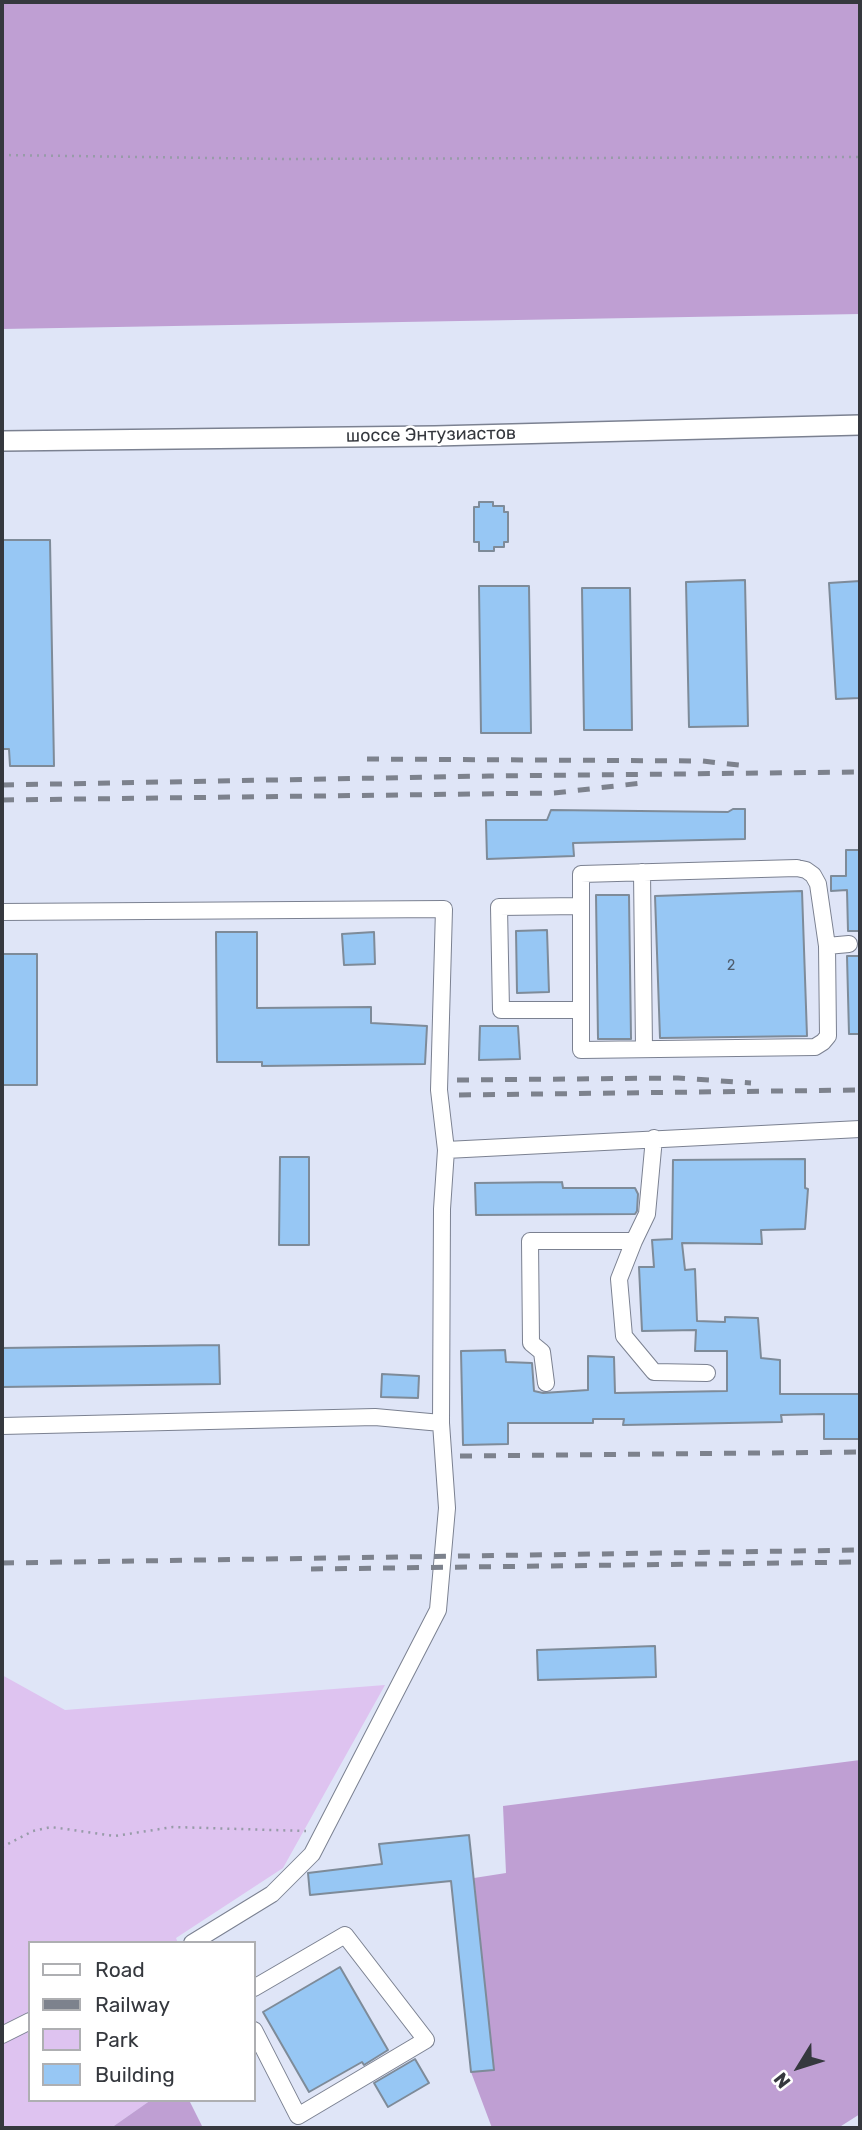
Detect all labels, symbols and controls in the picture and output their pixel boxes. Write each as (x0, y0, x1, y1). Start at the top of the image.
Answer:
street label: шоссе Энтузиастов (346, 423, 516, 447)
house number: 2 (727, 958, 735, 974)
legend (28, 1941, 256, 2102)
text: Road (95, 1957, 145, 1982)
text: Railway (95, 1992, 170, 2017)
text: Park (95, 2027, 139, 2052)
north arrow (764, 2032, 834, 2102)
text: Building (95, 2062, 175, 2087)
text: N (769, 2068, 795, 2093)

